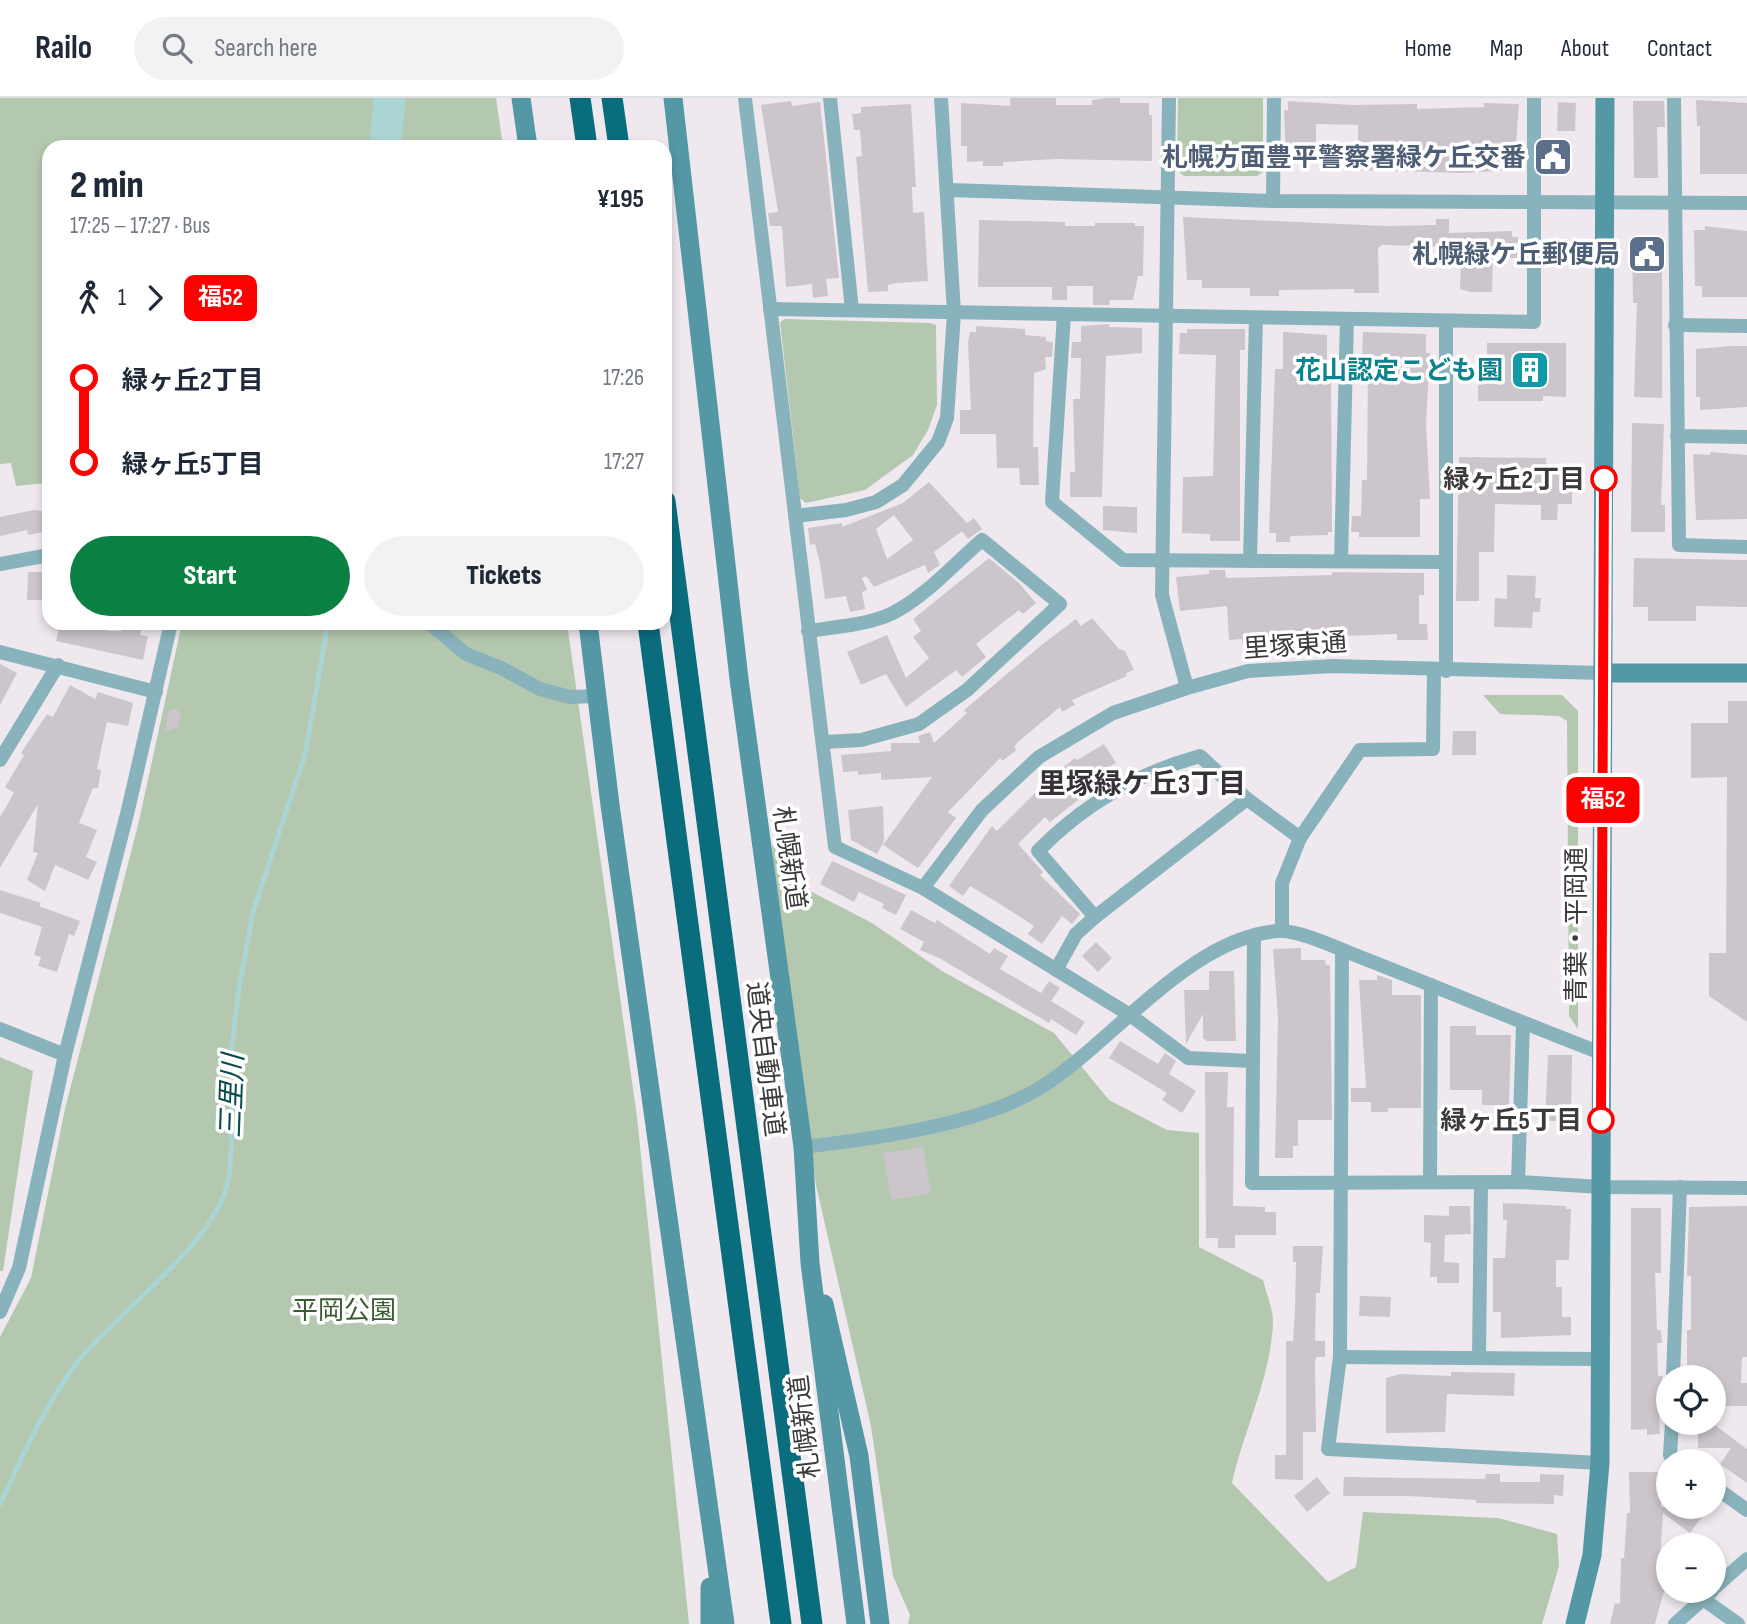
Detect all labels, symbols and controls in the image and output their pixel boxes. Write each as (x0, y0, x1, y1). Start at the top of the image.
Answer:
search box (134, 17, 624, 80)
text: Railo (35, 28, 92, 68)
icon: search (158, 29, 196, 67)
text: Search here (214, 33, 318, 64)
text: Home (1404, 34, 1452, 63)
text: Map (1490, 34, 1523, 63)
text: About (1561, 34, 1609, 63)
text: Contact (1647, 34, 1712, 63)
public building icon: 札幌方面豊平警察署緑ケ丘交番 (1532, 136, 1574, 178)
place label: 札幌方面豊平警察署緑ケ丘交番 (1162, 143, 1526, 174)
text: 2 min (70, 163, 144, 208)
text: ¥195 (597, 184, 644, 215)
text: 17:25 – 17:27 · Bus (70, 212, 210, 240)
public building icon: 札幌緑ケ丘郵便局 (1626, 233, 1668, 275)
place label: 札幌緑ケ丘郵便局 (1412, 240, 1620, 271)
icon: walk (70, 279, 108, 317)
icon: forward (136, 279, 174, 317)
text: 福52 (198, 283, 243, 312)
text: 1 (118, 284, 126, 312)
building icon: 花山認定こども園 (1509, 349, 1551, 391)
place label: 花山認定こども園 (1295, 356, 1503, 387)
text: 17:26 (603, 364, 644, 392)
text: 緑ヶ丘2丁目 (122, 366, 263, 397)
text: 17:27 (604, 448, 644, 476)
text: 緑ヶ丘5丁目 (122, 450, 263, 481)
place label: 緑ヶ丘2丁目 (1444, 465, 1585, 496)
marker: 緑ヶ丘2丁目 (1591, 466, 1617, 492)
button: Start (70, 536, 350, 616)
button: Tickets (364, 536, 644, 616)
street label: 里塚東通 (1242, 627, 1348, 666)
district label: 里塚緑ケ丘3丁目 (1038, 768, 1246, 801)
line badge: 福52 (1563, 777, 1643, 823)
text: 福52 (1580, 785, 1626, 814)
street label: 札幌新道 (766, 805, 811, 912)
street label: 青葉・平岡通 (1562, 847, 1593, 1003)
street label: 道央自動車道 (740, 980, 789, 1138)
water label: 三里川 (215, 1051, 251, 1139)
place label: 緑ヶ丘5丁目 (1441, 1106, 1582, 1137)
marker: 緑ヶ丘5丁目 (1588, 1107, 1614, 1133)
park label: 平岡公園 (292, 1296, 396, 1327)
map controls (1656, 1365, 1726, 1603)
button: locate (1656, 1365, 1726, 1435)
street label: 札幌新道 (784, 1373, 827, 1480)
button: + (1656, 1449, 1726, 1519)
button: − (1656, 1533, 1726, 1603)

